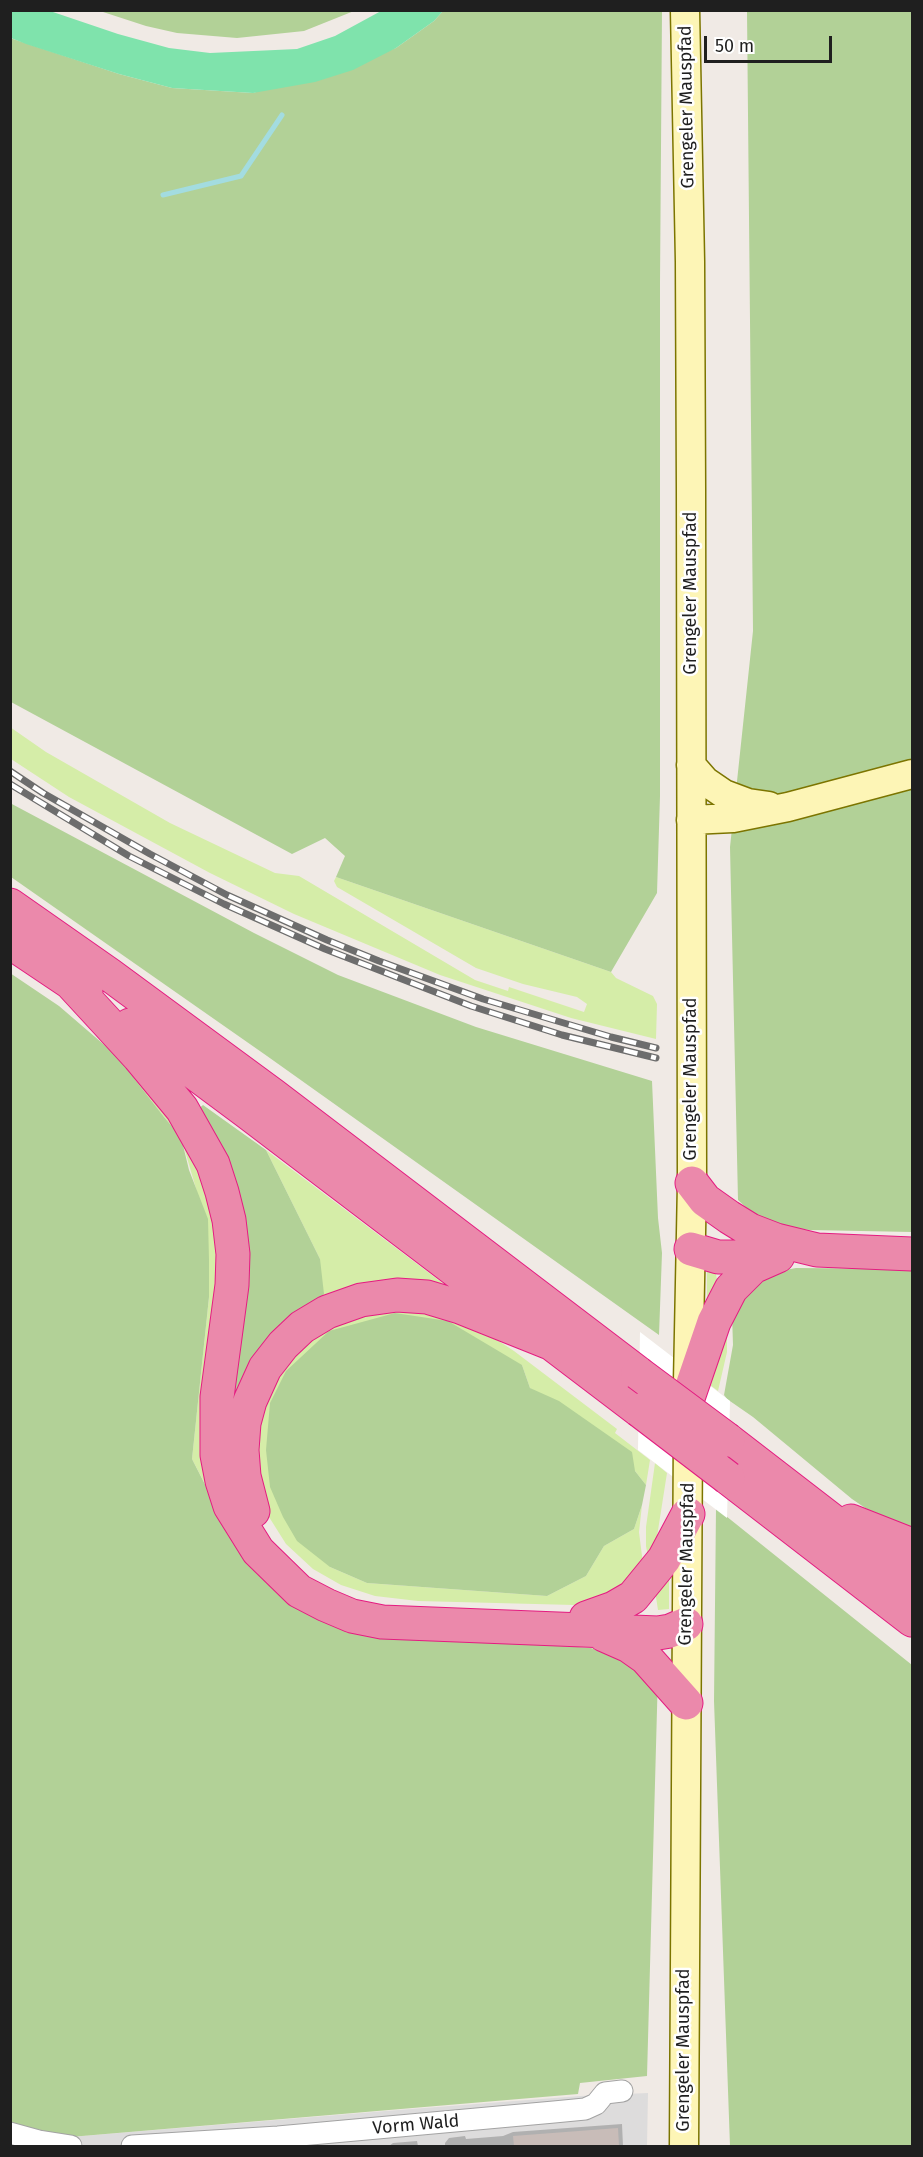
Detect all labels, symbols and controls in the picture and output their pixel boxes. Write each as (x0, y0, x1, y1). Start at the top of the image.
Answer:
scale bar (707, 24, 834, 62)
street label: Grengeler Mauspfad (675, 25, 699, 189)
text: 50 m (715, 35, 754, 57)
street label: Grengeler Mauspfad (680, 511, 702, 675)
street label: Grengeler Mauspfad (680, 997, 702, 1161)
street label: Grengeler Mauspfad (675, 1482, 699, 1646)
street label: Grengeler Mauspfad (673, 1968, 695, 2132)
street label: Vorm Wald (372, 2110, 460, 2140)

